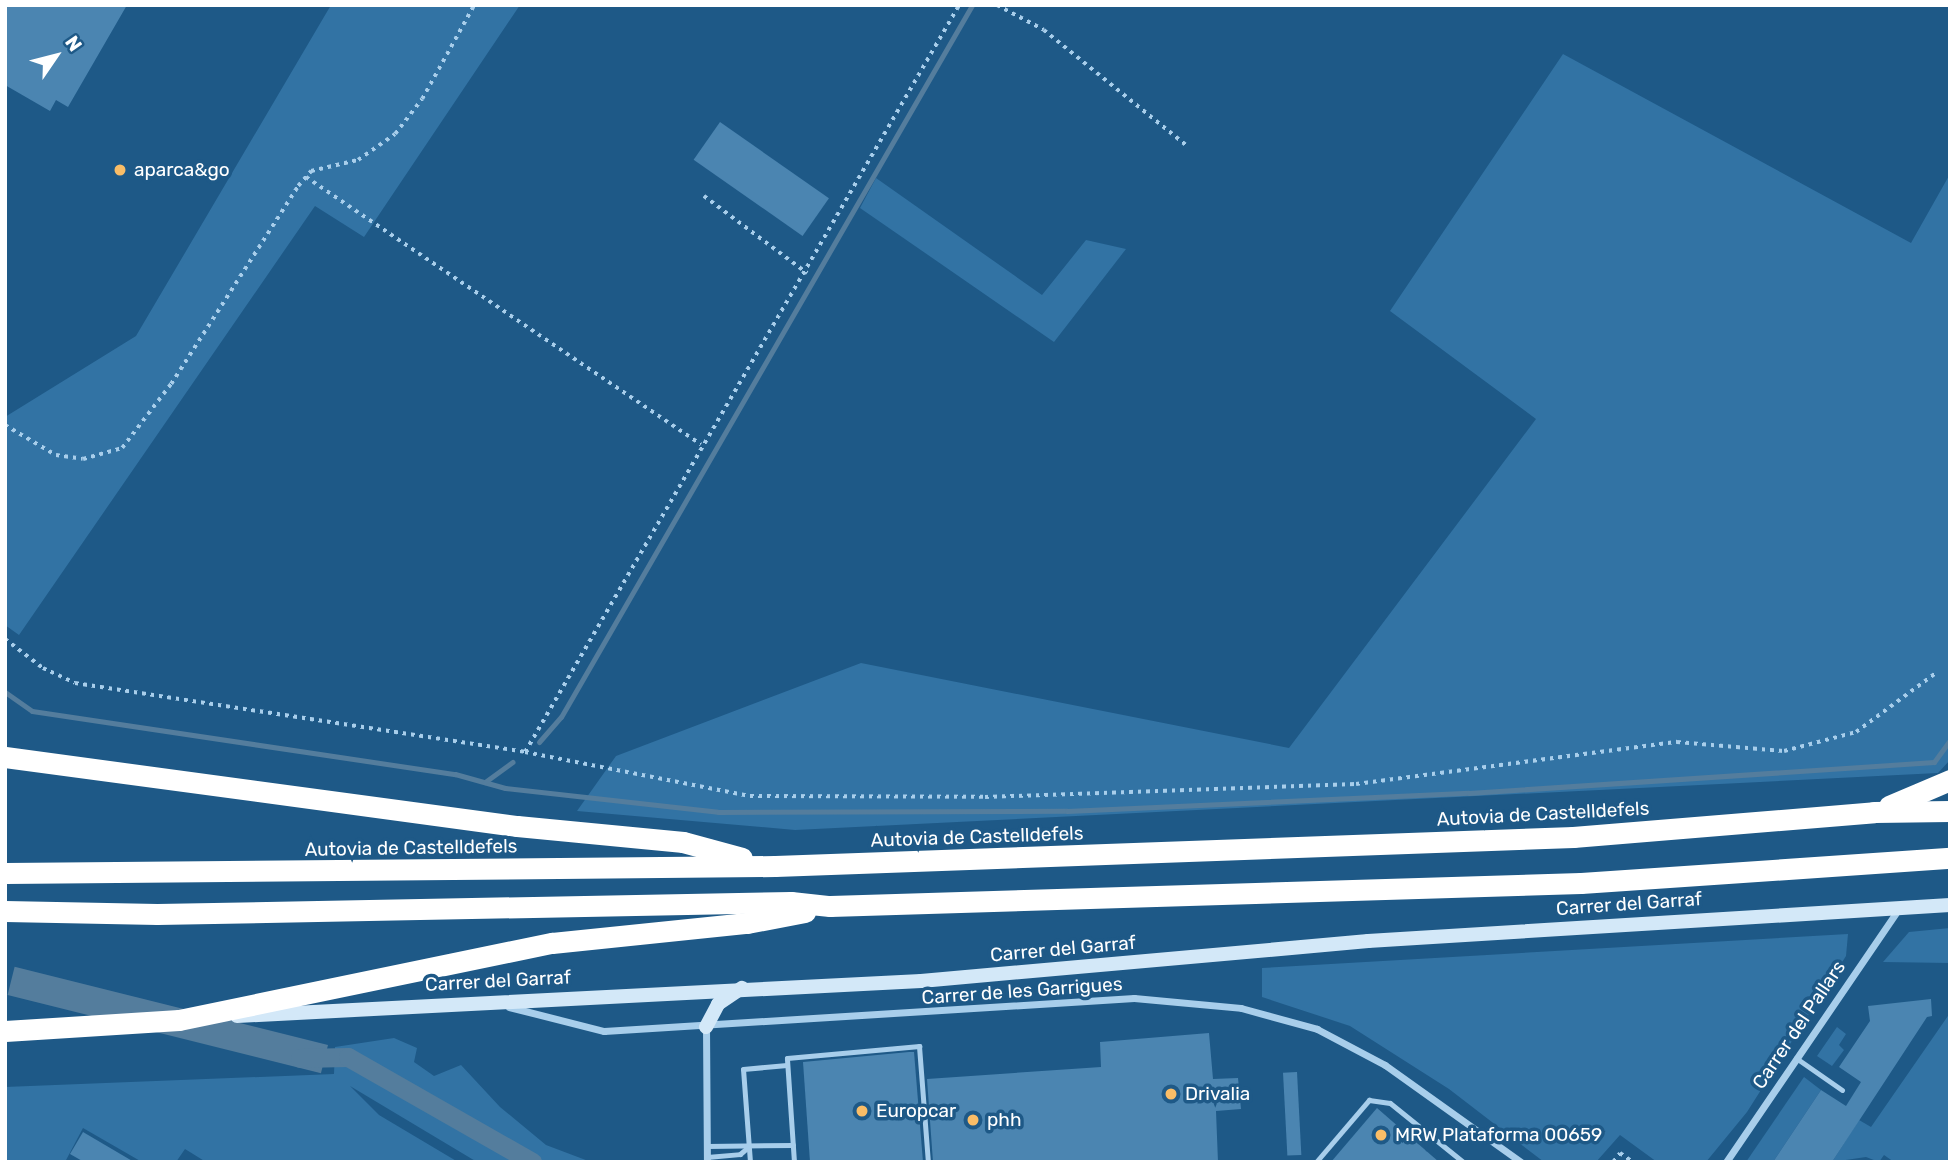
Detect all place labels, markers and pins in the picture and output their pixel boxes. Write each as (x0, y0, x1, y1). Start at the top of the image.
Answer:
place label: aparca&go (134, 159, 230, 181)
marker: aparca&go (112, 162, 128, 178)
place label: Drivalia (1185, 1083, 1250, 1105)
marker: Drivalia (1163, 1086, 1179, 1102)
place label: Europcar (876, 1100, 956, 1122)
marker: Europcar (854, 1103, 870, 1119)
place label: phh (987, 1109, 1021, 1131)
marker: phh (965, 1112, 981, 1128)
place label: MRW Plataforma 00659 (1395, 1124, 1603, 1146)
marker: MRW Plataforma 00659 (1373, 1127, 1389, 1143)

